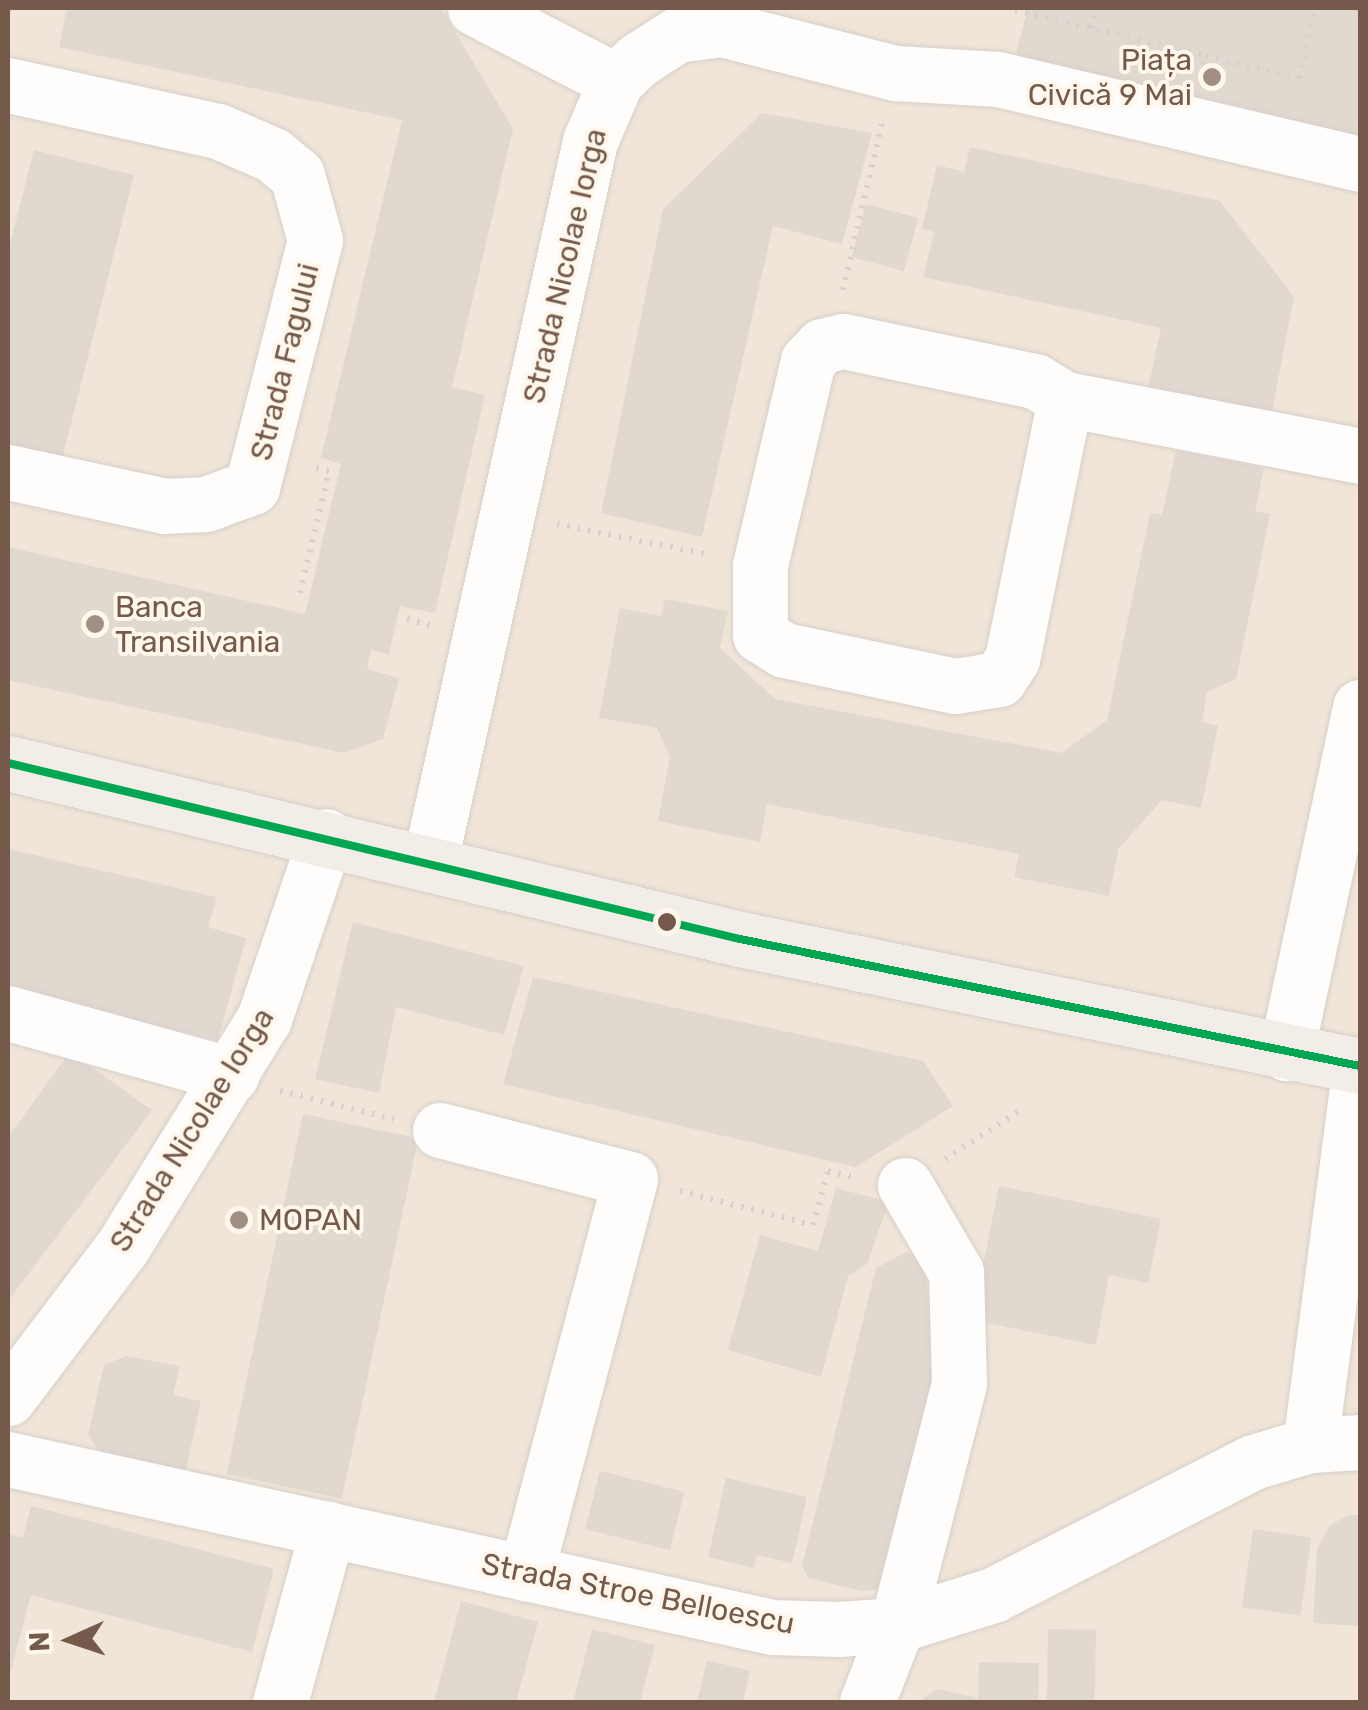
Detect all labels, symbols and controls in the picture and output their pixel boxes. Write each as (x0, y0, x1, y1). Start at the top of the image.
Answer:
place label: Piața Civică 9 Mai (1028, 42, 1192, 112)
marker: Piața Civică 9 Mai (1201, 66, 1223, 88)
street label: Strada Nicolae Iorga (516, 125, 614, 407)
street label: Strada Fagului (243, 260, 327, 464)
place label: Banca Transilvania (115, 589, 280, 660)
marker: Banca Transilvania (84, 613, 106, 635)
unlabelled marker (657, 912, 677, 932)
street label: Strada Nicolae Iorga (102, 1001, 282, 1259)
place label: MOPAN (259, 1202, 362, 1238)
marker: MOPAN (228, 1209, 250, 1231)
street label: Strada Stroe Belloescu (478, 1546, 798, 1642)
north arrow (20, 1590, 120, 1690)
text: N (23, 1631, 57, 1653)

